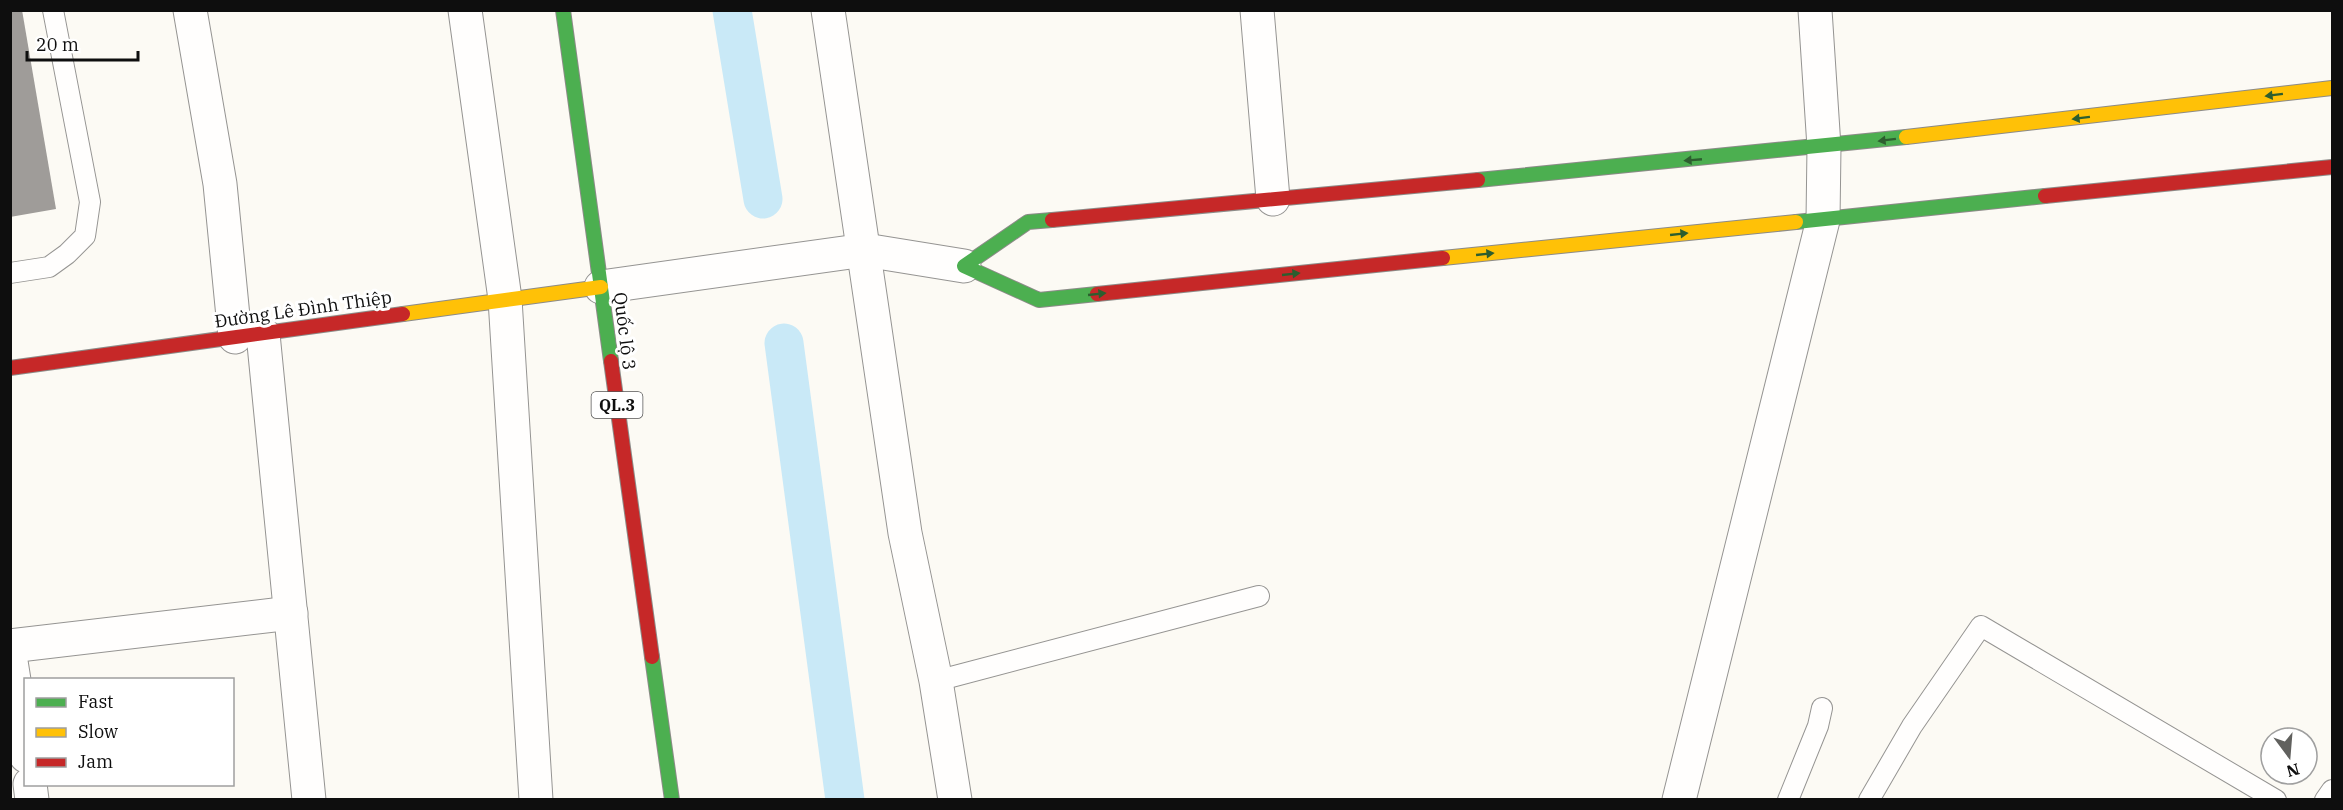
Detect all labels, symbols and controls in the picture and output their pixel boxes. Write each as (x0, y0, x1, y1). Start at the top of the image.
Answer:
scale bar (27, 24, 138, 62)
text: 20 m (36, 33, 79, 56)
one-way arrow (2265, 90, 2284, 100)
one-way arrow (2071, 113, 2090, 122)
one-way arrow (1877, 135, 1896, 145)
one-way arrow (1683, 155, 1702, 165)
one-way arrow (1669, 229, 1688, 239)
one-way arrow (1475, 249, 1494, 259)
one-way arrow (1281, 269, 1300, 279)
street label: Đường Lê Đình Thiệp (213, 285, 393, 333)
one-way arrow (1087, 289, 1106, 299)
street label: Quốc lộ 3 (609, 291, 641, 371)
road number: QL.3 (592, 392, 642, 418)
legend (24, 678, 234, 786)
text: Fast (78, 690, 113, 713)
text: Slow (78, 720, 118, 743)
north arrow (2259, 726, 2319, 786)
text: Jam (78, 750, 113, 773)
text: N (2284, 759, 2302, 782)

